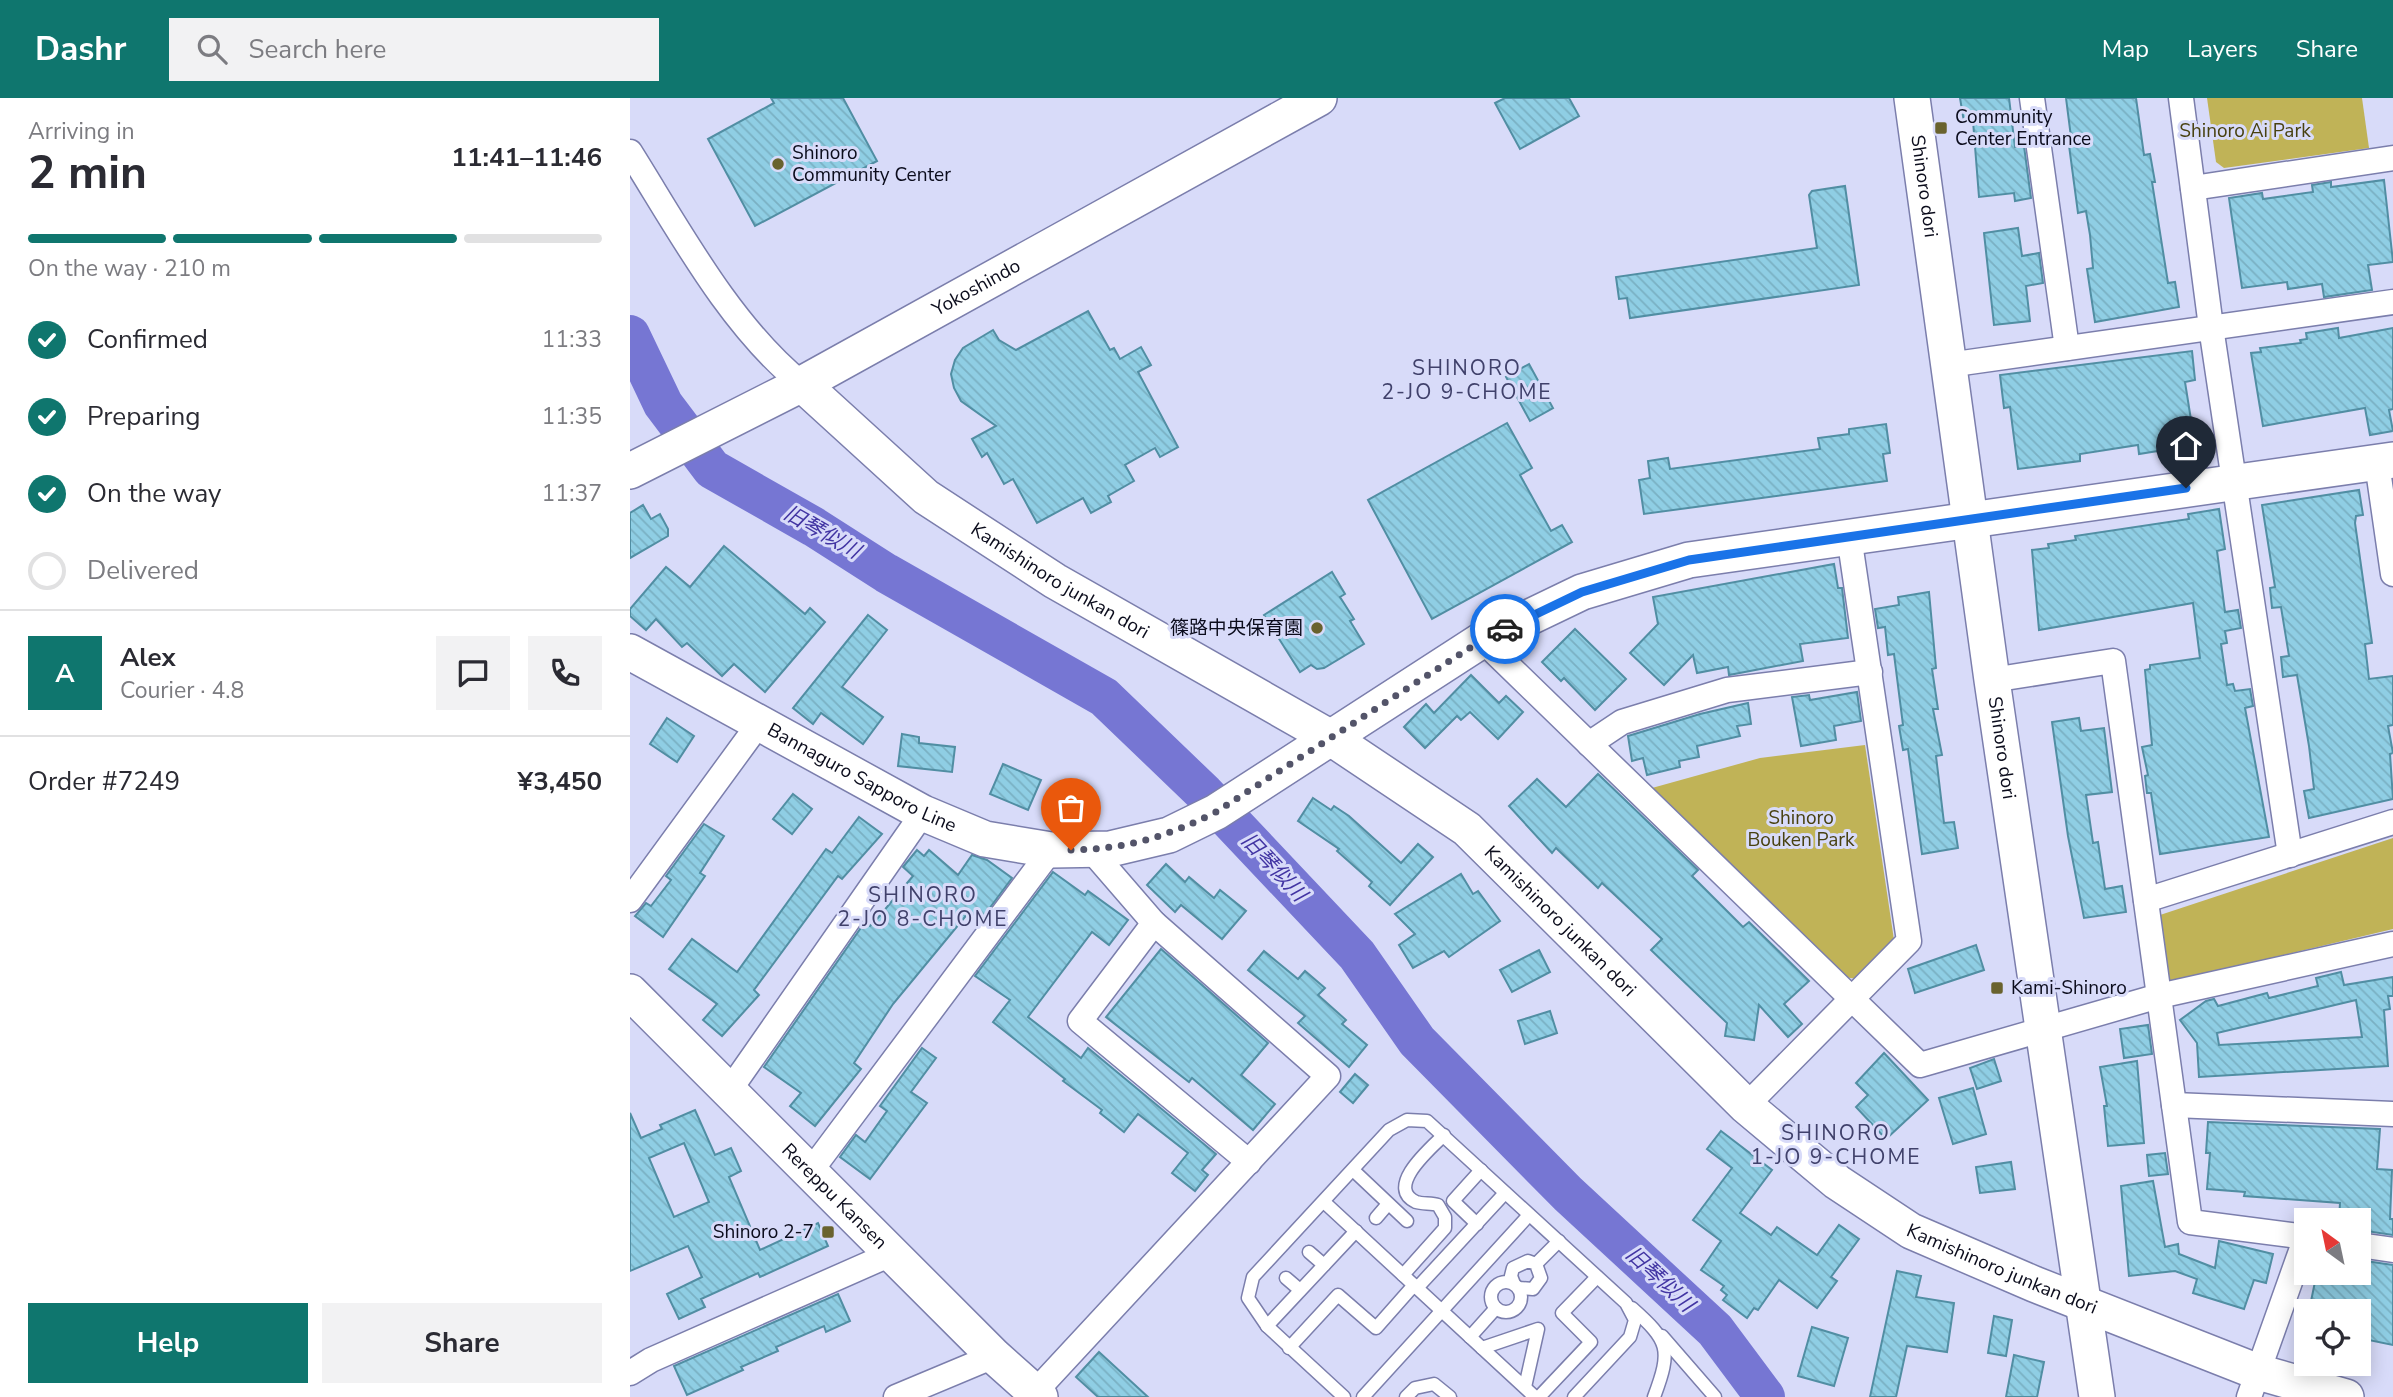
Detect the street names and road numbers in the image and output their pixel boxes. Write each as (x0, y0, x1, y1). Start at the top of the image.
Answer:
street label: Shinoro dori (1904, 133, 1944, 239)
street label: Yokoshindo (927, 253, 1025, 323)
street label: Kamishinoro junkan dori (966, 517, 1154, 645)
street label: Shinoro dori (1982, 695, 2022, 801)
street label: Bannaguro Sapporo Line (763, 717, 960, 839)
street label: Kamishinoro junkan dori (1478, 840, 1642, 1003)
street label: Rereppu Kansen (776, 1138, 893, 1255)
street label: Kamishinoro junkan dori (1903, 1218, 2101, 1321)

